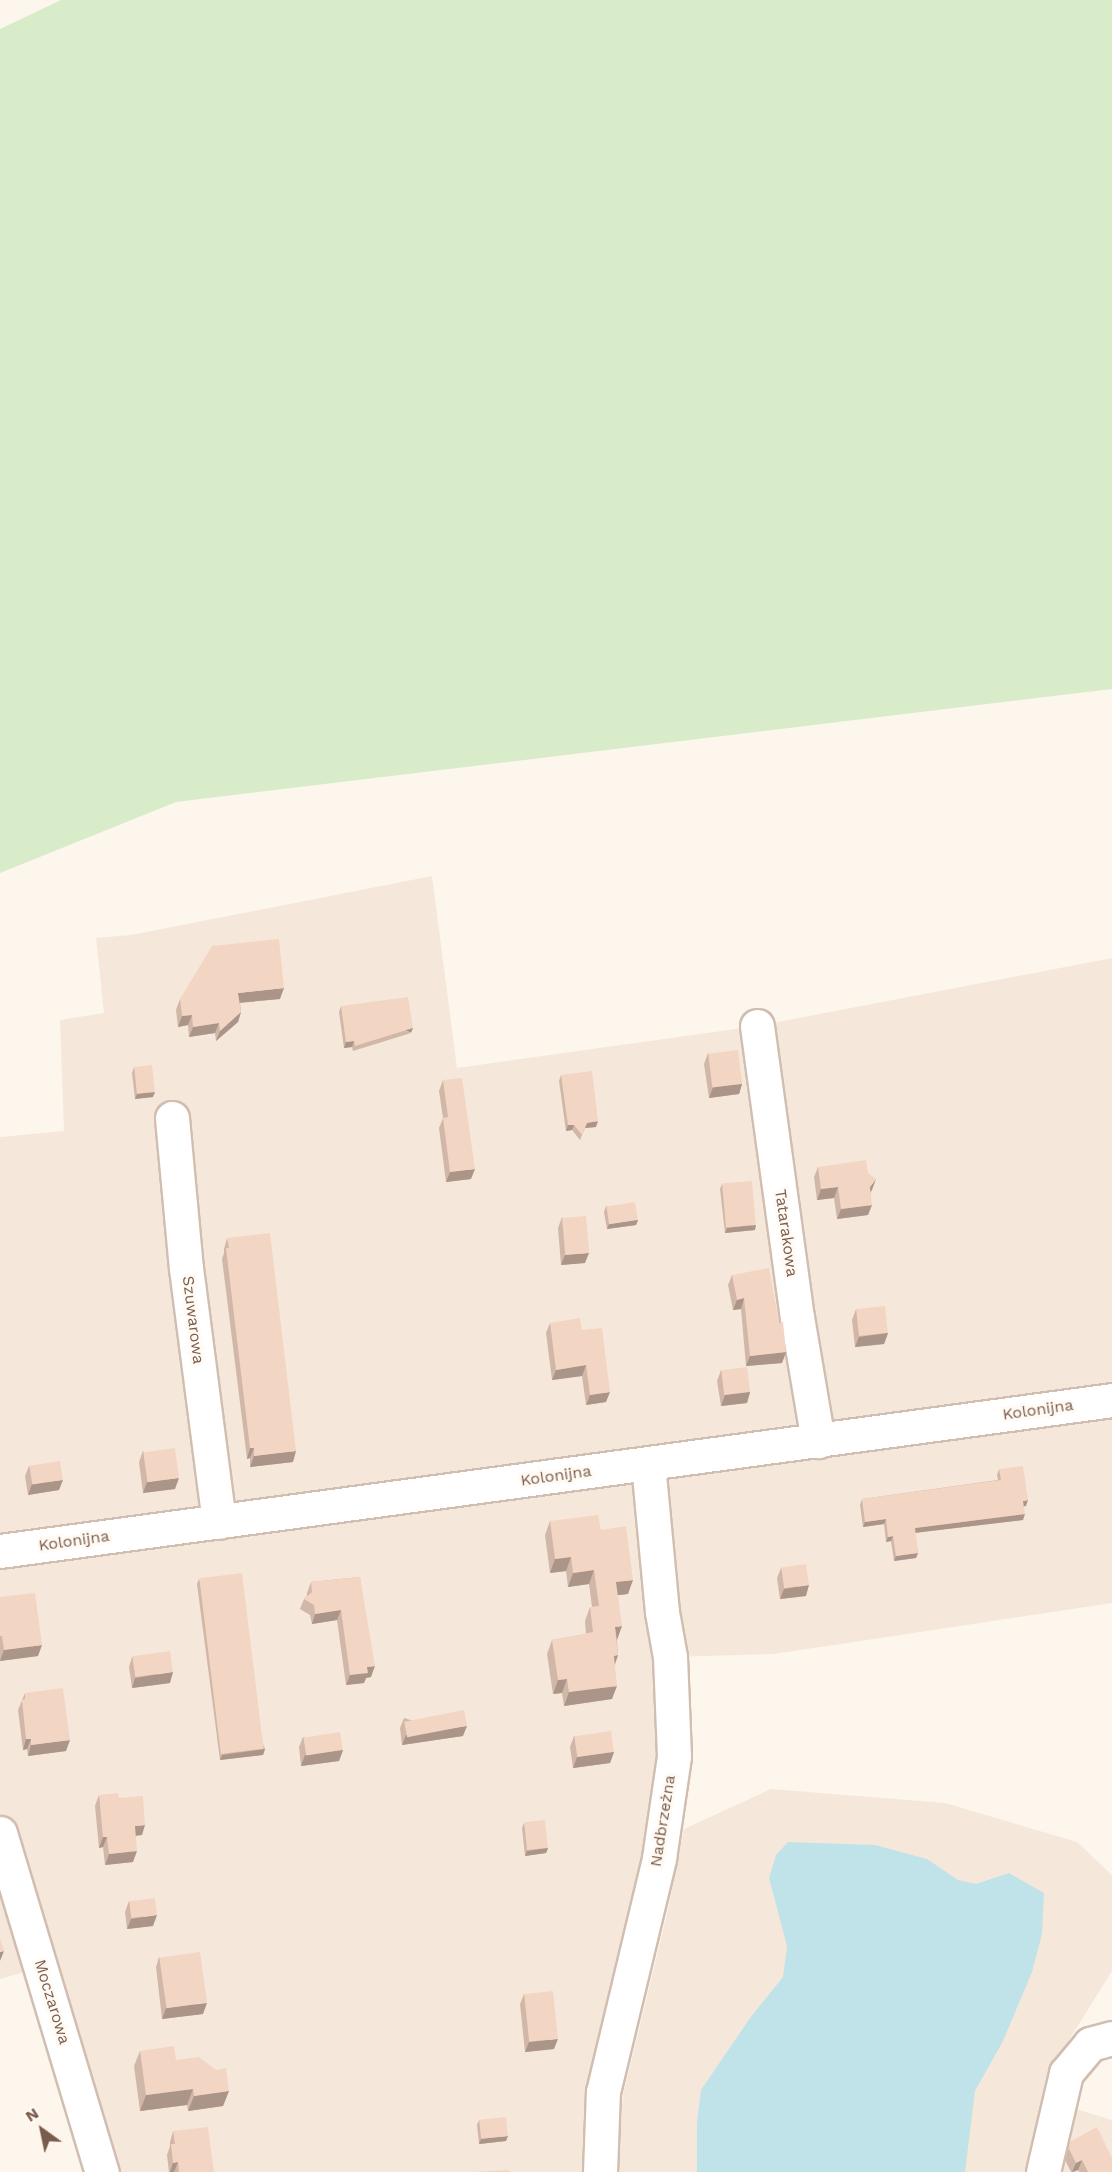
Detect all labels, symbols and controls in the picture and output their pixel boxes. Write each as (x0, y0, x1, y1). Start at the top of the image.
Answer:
street label: Tatarakowa (770, 1188, 802, 1278)
street label: Szuwarowa (178, 1275, 208, 1365)
street label: Kolonijna (1001, 1396, 1075, 1424)
street label: Kolonijna (519, 1462, 593, 1490)
street label: Kolonijna (37, 1527, 111, 1555)
street label: Nadbrzeżna (646, 1774, 680, 1868)
street label: Moczarowa (30, 1957, 74, 2047)
north arrow (12, 2100, 72, 2160)
text: N (22, 2103, 42, 2126)

